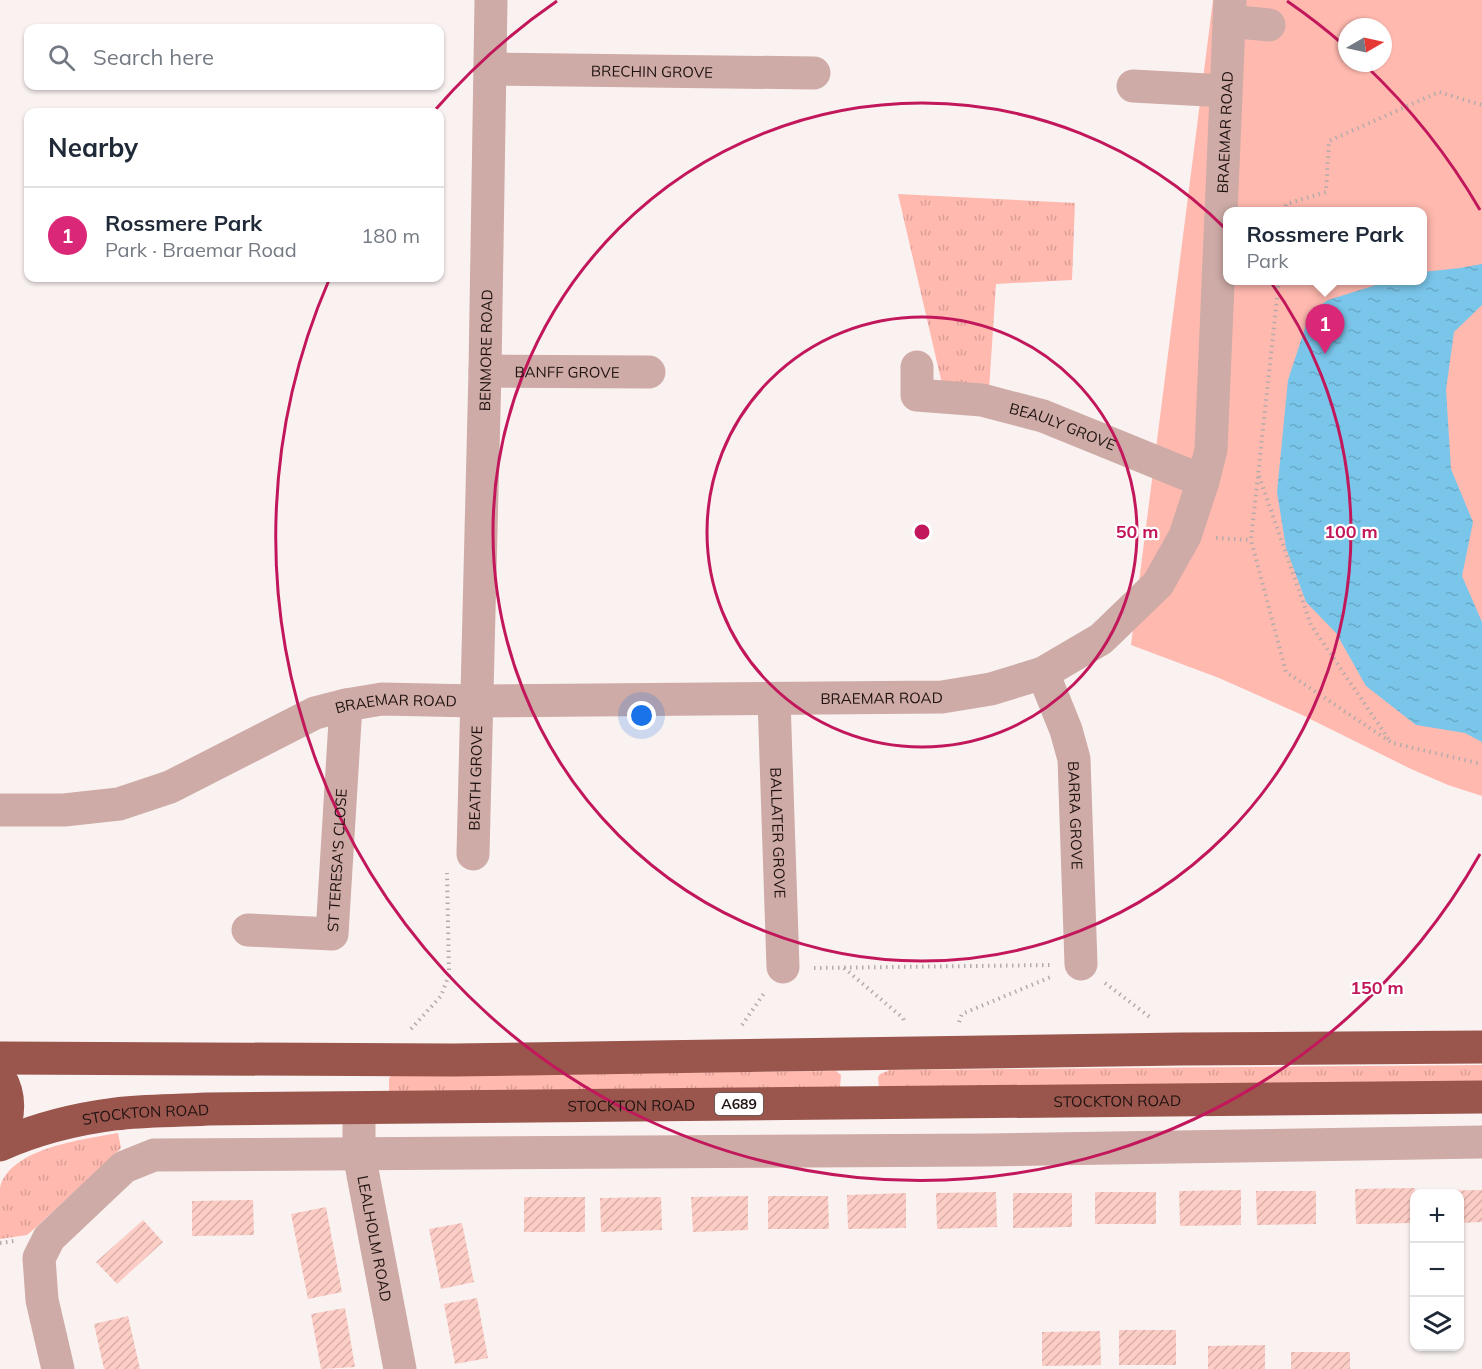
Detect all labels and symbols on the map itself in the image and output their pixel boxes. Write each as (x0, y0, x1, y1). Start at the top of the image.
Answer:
north arrow (1338, 18, 1392, 72)
street label: BRECHIN GROVE (591, 61, 713, 81)
street label: BRAEMAR ROAD (1212, 71, 1236, 194)
street label: BENMORE ROAD (475, 289, 496, 411)
pin: 1 (1306, 304, 1344, 354)
street label: BANFF GROVE (514, 362, 620, 381)
street label: BEAULY GROVE (1007, 398, 1119, 454)
text: 50 m (1116, 520, 1158, 543)
text: 100 m (1324, 520, 1378, 543)
centre of rings (912, 522, 932, 542)
street label: BRAEMAR ROAD (820, 687, 943, 708)
street label: BRAEMAR ROAD (333, 689, 457, 717)
your location (627, 701, 656, 730)
street label: BEATH GROVE (464, 725, 486, 831)
street label: BARRA GROVE (1065, 761, 1087, 870)
street label: BALLATER GROVE (767, 767, 790, 899)
street label: ST TERESA'S CLOSE (323, 788, 350, 933)
text: 150 m (1350, 976, 1404, 999)
street label: STOCKTON ROAD (1053, 1090, 1181, 1111)
road number: A689 (715, 1093, 763, 1115)
street label: STOCKTON ROAD (567, 1095, 695, 1115)
street label: STOCKTON ROAD (80, 1099, 210, 1129)
street label: LEALHOLM ROAD (354, 1174, 396, 1303)

